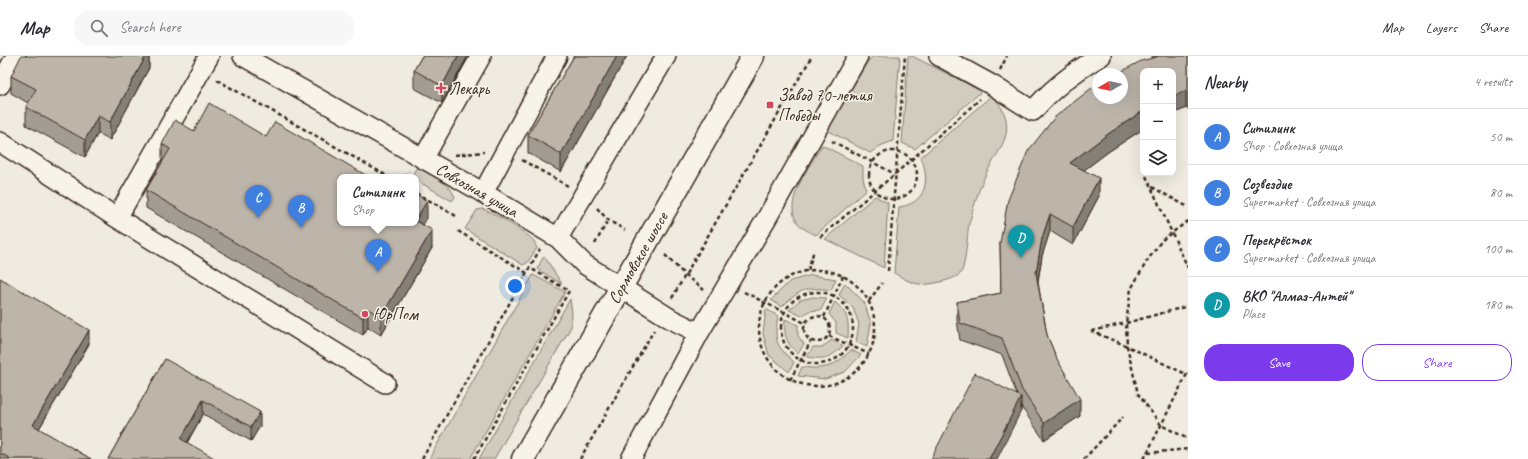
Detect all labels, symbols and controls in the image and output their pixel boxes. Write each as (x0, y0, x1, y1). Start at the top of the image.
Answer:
search box (74, 10, 354, 46)
text: Map (20, 16, 50, 40)
icon: search (88, 17, 110, 39)
text: Search here (120, 18, 181, 37)
text: Map (1382, 19, 1404, 36)
text: Layers (1426, 19, 1457, 36)
text: Share (1479, 19, 1508, 36)
north arrow (1092, 68, 1128, 104)
map controls (1140, 68, 1176, 176)
button: + (1140, 68, 1176, 104)
text: Nearby (1204, 72, 1247, 93)
text: 4 results (1474, 74, 1512, 90)
place label: Лекарь (449, 78, 491, 99)
marker: Лекарь (436, 83, 446, 93)
place label: Завод 70-летия Победы (778, 85, 873, 126)
marker: Завод 70-летия Победы (765, 100, 775, 110)
button: − (1140, 104, 1176, 140)
text: Ситилинк (1242, 119, 1294, 138)
text: A (1214, 129, 1220, 145)
text: 50 m (1490, 129, 1512, 145)
text: Shop · Совхозная улица (1242, 138, 1342, 154)
button: layers (1140, 140, 1176, 176)
street label: Совхозная улица (432, 158, 523, 223)
popup (337, 174, 419, 226)
text: Созвездие (1242, 175, 1291, 194)
text: Ситилинк (352, 183, 404, 202)
pin: C (245, 185, 271, 218)
text: B (1214, 185, 1220, 201)
text: 80 m (1490, 185, 1512, 201)
text: Supermarket · Совхозная улица (1242, 194, 1376, 210)
pin: B (288, 195, 314, 228)
text: Shop (352, 202, 374, 218)
street label: Сормовское шоссе (603, 207, 673, 307)
pin: D (1008, 225, 1034, 258)
text: Перекрёсток (1242, 231, 1311, 250)
pin: A (365, 239, 391, 272)
text: C (1214, 241, 1220, 257)
text: 100 m (1484, 241, 1512, 257)
text: Supermarket · Совхозная улица (1242, 250, 1376, 266)
your location (505, 276, 525, 296)
text: ВКО "Алмаз-Антей" (1242, 287, 1351, 306)
text: D (1213, 297, 1221, 313)
text: 180 m (1484, 297, 1512, 313)
place label: ЮрПом (373, 304, 419, 325)
text: Place (1242, 306, 1265, 322)
marker: ЮрПом (360, 309, 370, 319)
button: Save (1204, 344, 1354, 381)
button: Share (1362, 344, 1512, 381)

